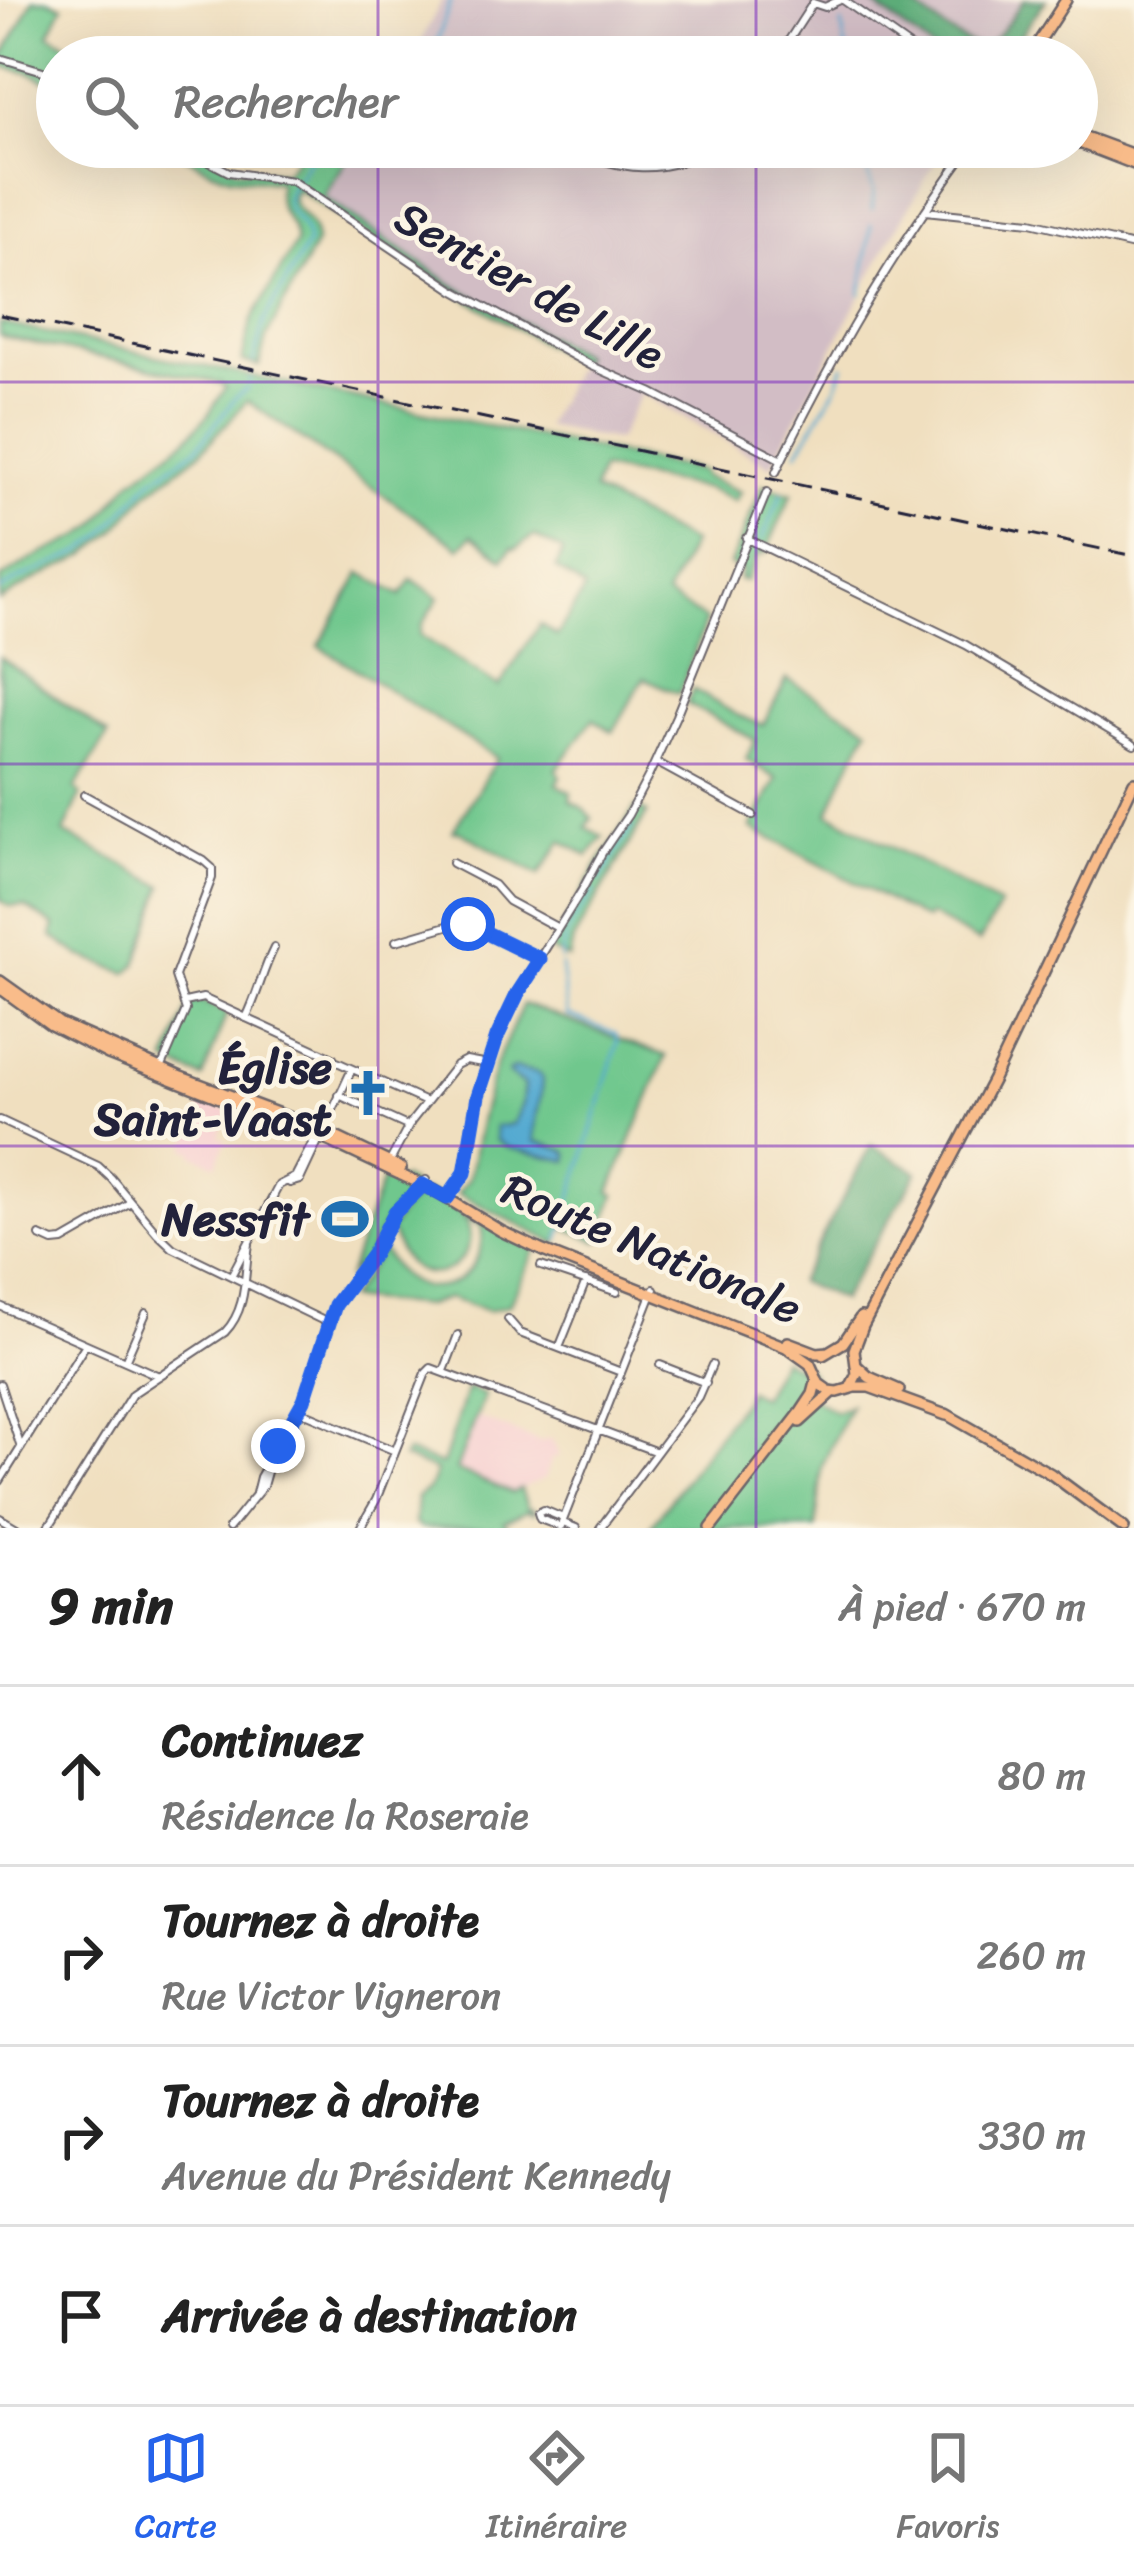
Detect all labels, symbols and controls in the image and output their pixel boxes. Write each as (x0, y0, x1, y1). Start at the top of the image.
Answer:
search box (36, 36, 1098, 168)
text: Rechercher (174, 62, 398, 142)
icon: search (78, 69, 144, 135)
street label: Sentier de Lille (380, 178, 680, 393)
route start (441, 897, 495, 951)
place label: Église Saint-Vaast (93, 1028, 332, 1160)
church icon: Église Saint-Vaast (343, 1068, 393, 1118)
street label: Route Nationale (489, 1150, 814, 1348)
place label: Nessfit (161, 1180, 312, 1260)
sports icon: Nessfit (320, 1194, 370, 1244)
route end (251, 1419, 305, 1473)
text: 9 min (48, 1561, 173, 1651)
text: À pied · 670 m (838, 1572, 1086, 1641)
text: Continuez (162, 1701, 362, 1781)
text: 80 m (998, 1741, 1086, 1810)
icon: ahead (48, 1743, 114, 1809)
text: Résidence la Roseraie (162, 1781, 529, 1850)
text: Tournez à droite (162, 1881, 479, 1961)
text: 260 m (977, 1921, 1086, 1990)
icon: right (48, 1923, 114, 1989)
text: Rue Victor Vigneron (162, 1961, 501, 2030)
text: Tournez à droite (162, 2061, 479, 2141)
text: 330 m (978, 2101, 1086, 2170)
icon: right (48, 2103, 114, 2169)
text: Avenue du Président Kennedy (162, 2141, 671, 2210)
text: Arrivée à destination (162, 2276, 577, 2356)
icon: arrive (48, 2283, 114, 2349)
tab: Carte (135, 2425, 217, 2555)
tab: Itinéraire (486, 2425, 627, 2555)
tab: Favoris (896, 2425, 999, 2555)

